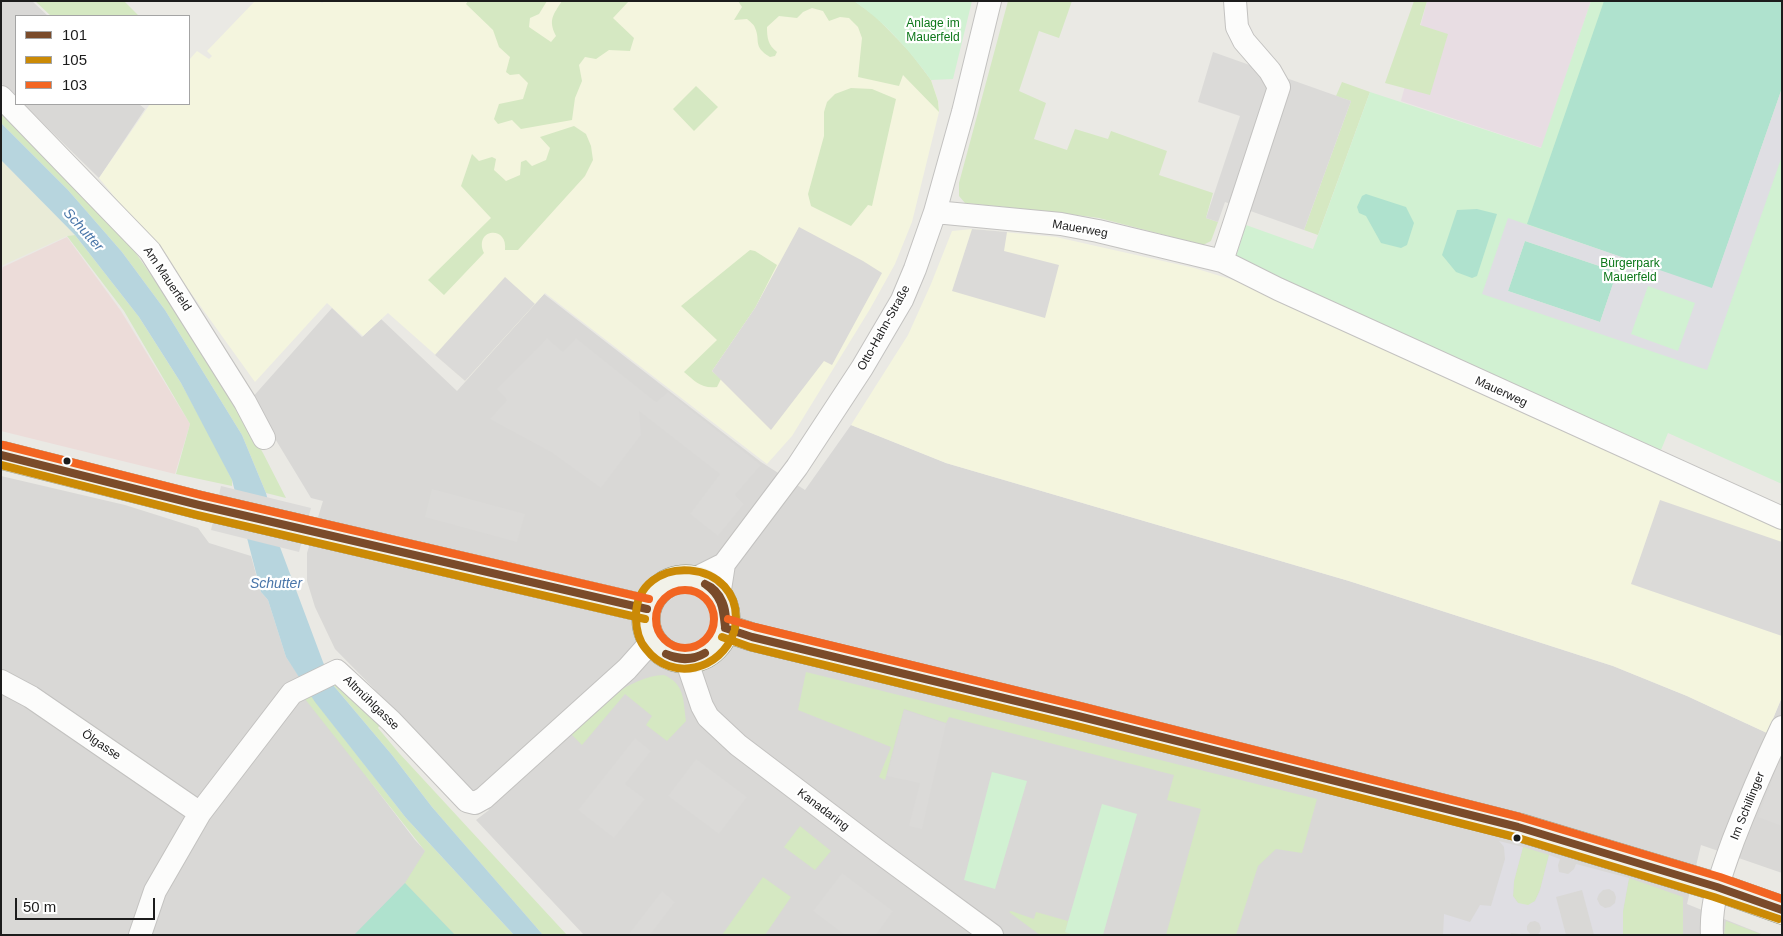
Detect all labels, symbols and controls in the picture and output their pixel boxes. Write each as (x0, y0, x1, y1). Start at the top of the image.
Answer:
legend (15, 15, 190, 105)
park label: Anlage im Mauerfeld (906, 17, 960, 45)
text: 101 (62, 26, 87, 43)
text: 105 (62, 51, 87, 68)
text: 103 (62, 76, 87, 93)
water label: Schutter (59, 205, 107, 255)
street label: Mauerweg (1051, 217, 1109, 241)
street label: Am Mauerfeld (140, 244, 194, 314)
park label: Bürgerpark Mauerfeld (1600, 257, 1660, 285)
street label: Otto-Hahn-Straße (855, 283, 913, 373)
street label: Mauerweg (1473, 374, 1529, 410)
unlabelled marker (62, 456, 72, 466)
water label: Schutter (250, 576, 302, 592)
street label: Altmühlgasse (340, 673, 402, 733)
street label: Ölgasse (79, 727, 123, 763)
street label: Im Schillinger (1728, 770, 1768, 842)
street label: Kanadaring (794, 786, 852, 834)
unlabelled marker (1512, 833, 1522, 843)
scale bar (18, 888, 158, 920)
text: 50 m (23, 898, 56, 915)

